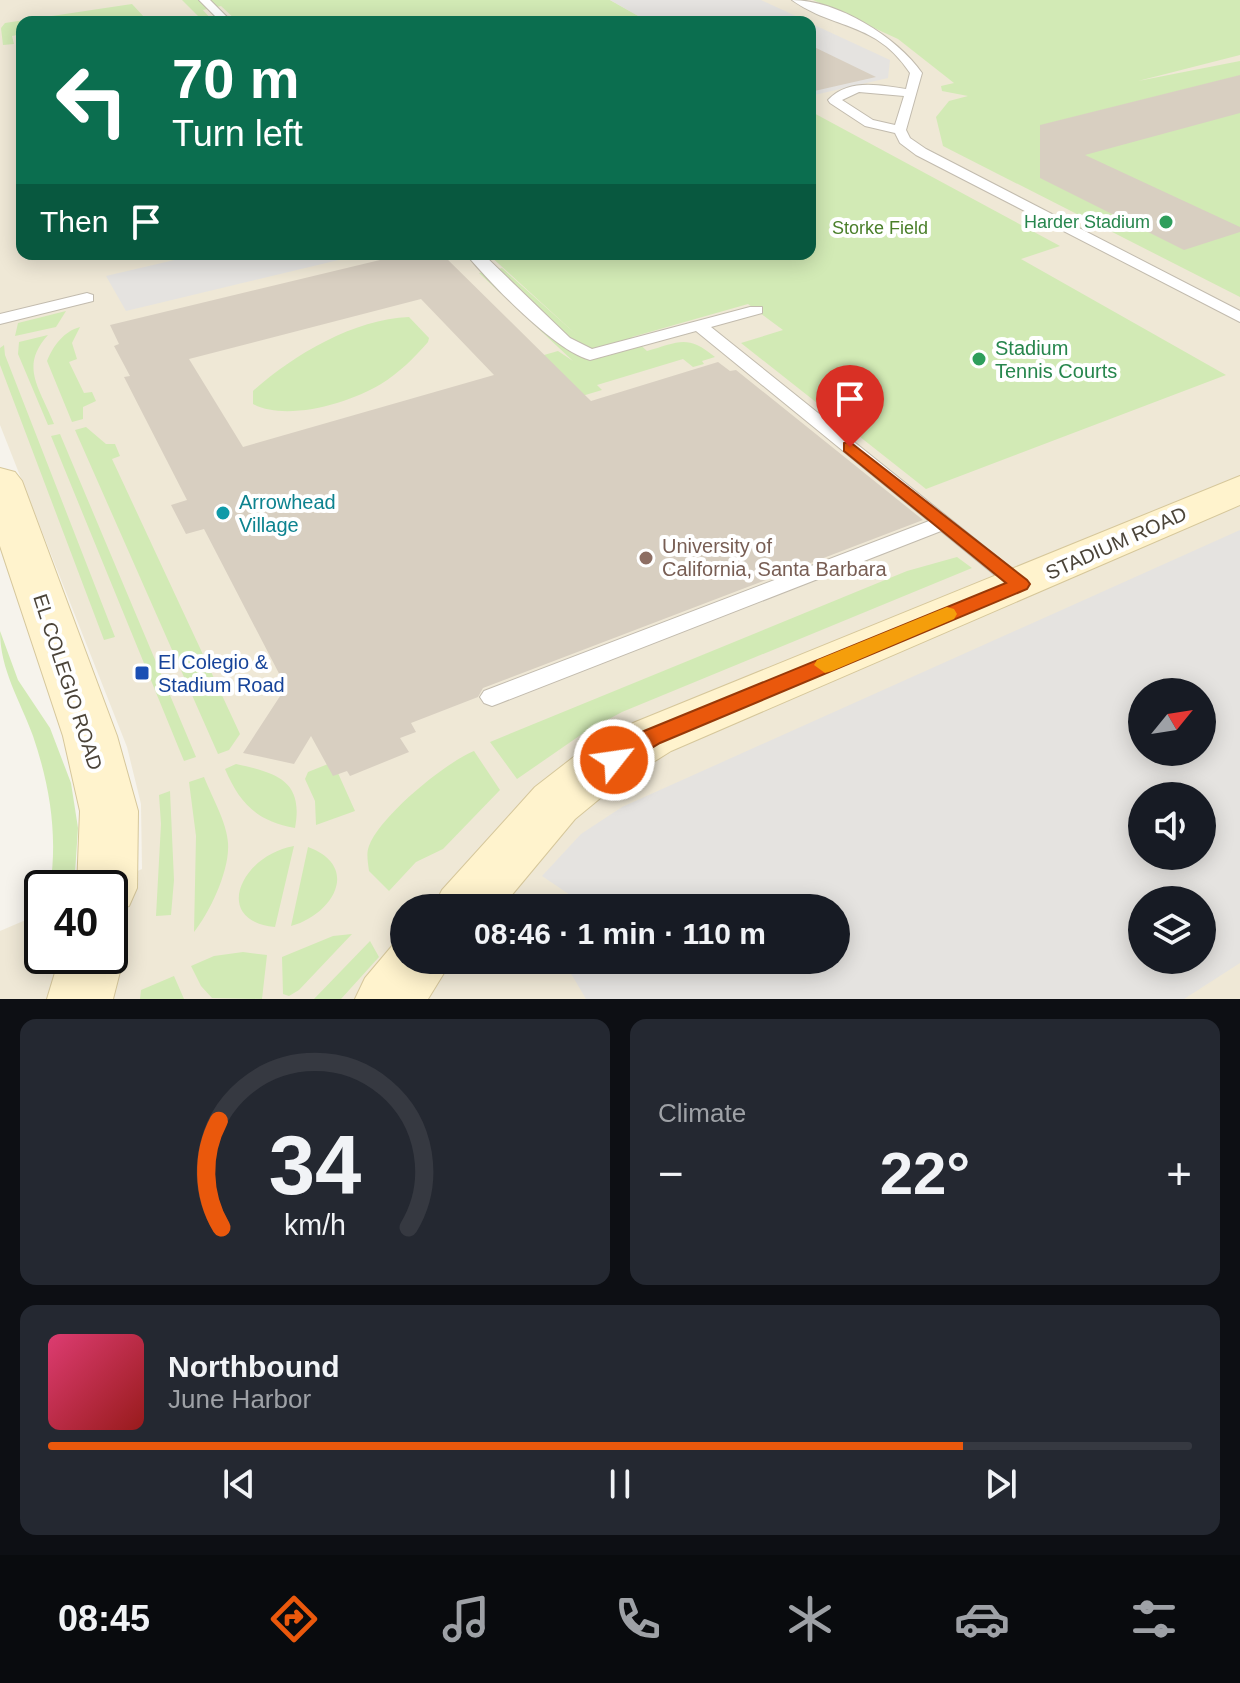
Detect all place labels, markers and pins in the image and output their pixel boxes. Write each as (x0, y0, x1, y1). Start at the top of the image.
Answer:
place label: Harder Stadium (1024, 212, 1150, 232)
marker: Harder Stadium (1157, 213, 1175, 231)
place label: Stadium Tennis Courts (995, 337, 1117, 382)
marker: Stadium Tennis Courts (970, 350, 988, 368)
pin (816, 365, 884, 447)
place label: Arrowhead Village (239, 491, 336, 536)
marker: Arrowhead Village (214, 504, 232, 522)
place label: University of California, Santa Barbara (662, 535, 887, 580)
marker: University of California, Santa Barbara (637, 549, 655, 567)
place label: El Colegio & Stadium Road (158, 651, 285, 696)
marker: El Colegio & Stadium Road (133, 664, 151, 682)

